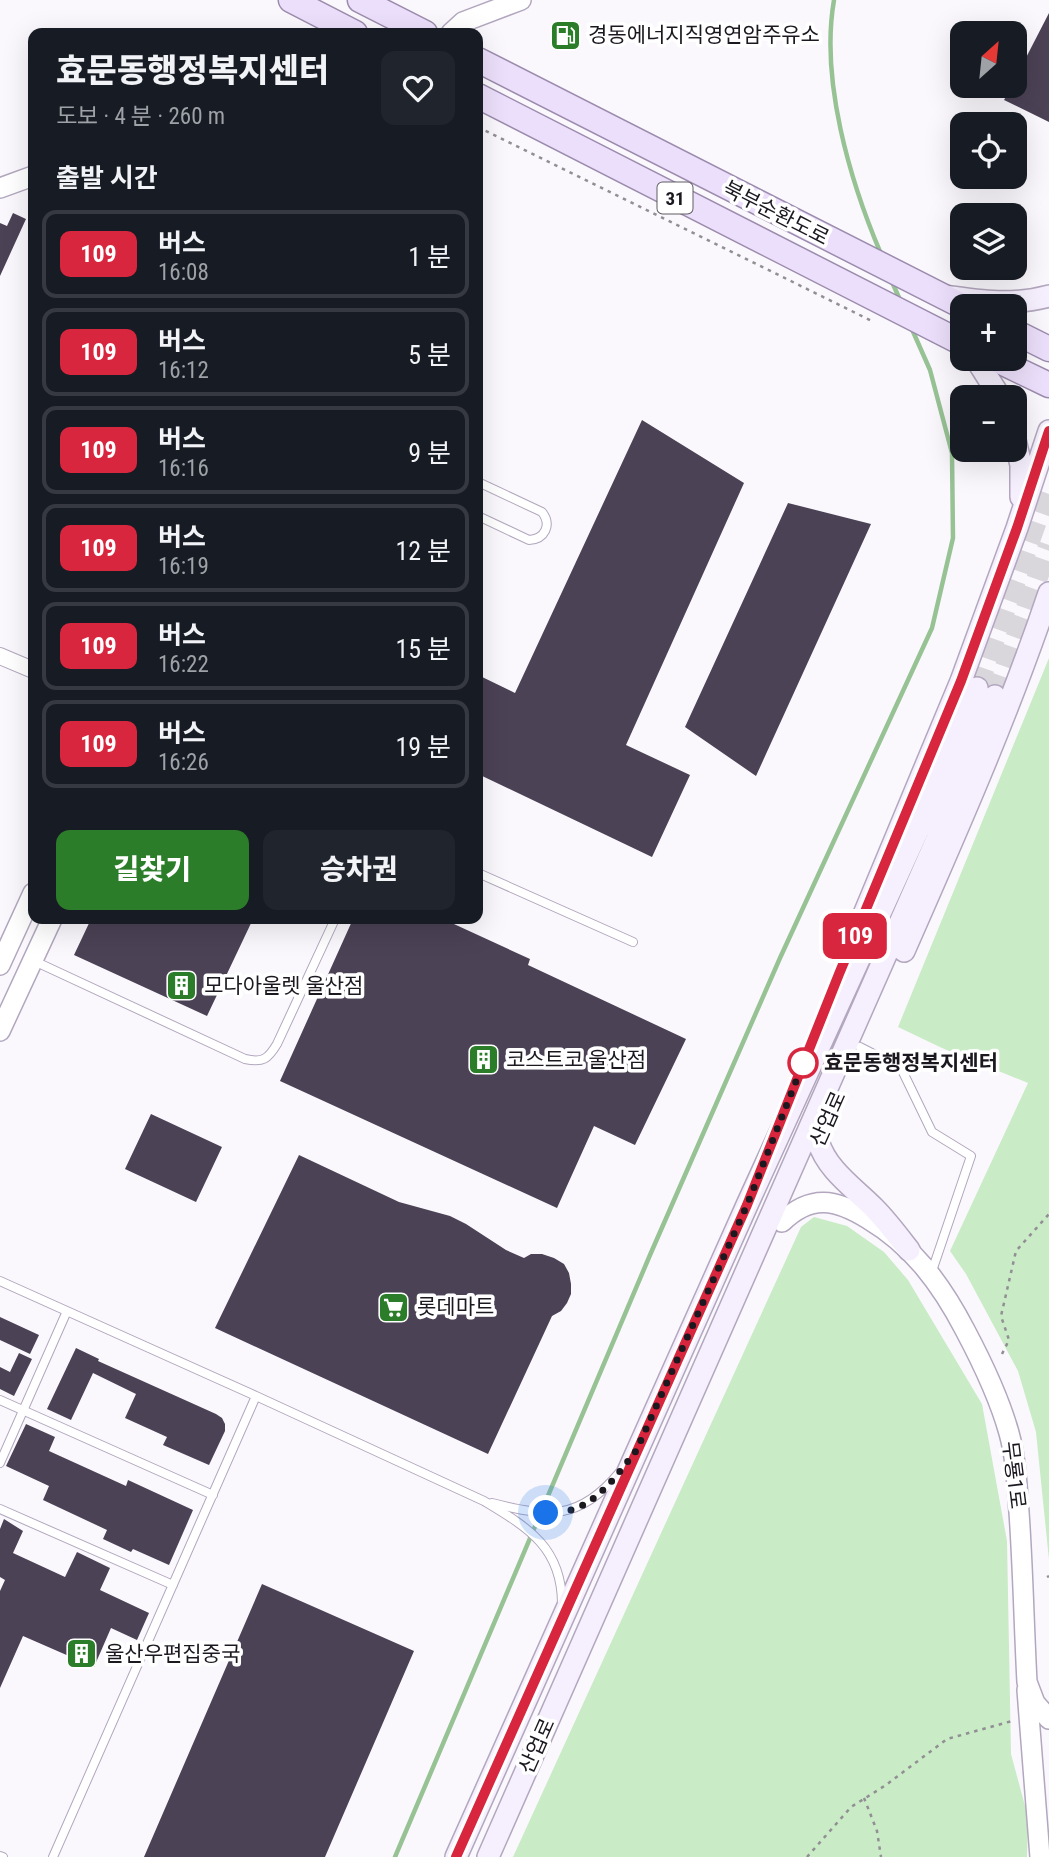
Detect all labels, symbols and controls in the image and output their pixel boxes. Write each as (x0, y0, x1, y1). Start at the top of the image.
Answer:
fuel station icon: 경동에너지직영연암주유소 (548, 18, 582, 52)
north arrow (950, 21, 1027, 98)
map controls (950, 21, 1027, 462)
place label: 경동에너지직영연암주유소 (588, 23, 820, 47)
text: 효문동행정복지센터 (56, 51, 329, 90)
button: heart (381, 51, 455, 125)
text: 도보 · 4 분 · 260 m (56, 103, 225, 130)
button: locate (950, 112, 1027, 189)
text: 출발 시간 (56, 163, 158, 193)
street label: 북부순환도로 (719, 176, 833, 250)
road number: 31 (658, 182, 692, 214)
button: layers (950, 203, 1027, 280)
text: 버스 (158, 228, 206, 258)
text: 109 (80, 240, 117, 268)
text: 1 분 (408, 242, 451, 272)
text: 16:08 (158, 259, 209, 286)
button: + (950, 294, 1027, 371)
text: 버스 (158, 326, 206, 356)
text: 109 (80, 338, 117, 366)
text: 5 분 (408, 340, 451, 370)
text: 16:12 (158, 357, 209, 384)
button: − (950, 385, 1027, 462)
text: 버스 (158, 424, 206, 454)
text: 109 (80, 436, 117, 464)
text: 9 분 (408, 438, 451, 468)
text: 16:16 (158, 455, 209, 482)
text: 버스 (158, 522, 206, 552)
text: 109 (80, 534, 117, 562)
text: 12 분 (395, 536, 451, 566)
text: 16:19 (158, 553, 209, 580)
text: 버스 (158, 620, 206, 650)
text: 109 (80, 632, 117, 660)
text: 15 분 (395, 634, 451, 664)
text: 16:22 (158, 651, 209, 678)
text: 버스 (158, 718, 206, 748)
text: 109 (80, 730, 117, 758)
text: 19 분 (395, 732, 451, 762)
text: 16:26 (158, 749, 209, 776)
button: 길찾기 (56, 830, 249, 910)
button: 승차권 (263, 830, 455, 910)
line badge: 109 (815, 913, 895, 959)
text: 109 (837, 922, 873, 950)
building icon: 모다아울렛 울산점 (164, 969, 198, 1003)
place label: 모다아울렛 울산점 (204, 974, 363, 998)
building icon: 코스트코 울산점 (466, 1043, 500, 1077)
place label: 코스트코 울산점 (506, 1048, 646, 1072)
marker: 효문동행정복지센터 (788, 1048, 818, 1078)
place label: 효문동행정복지센터 (824, 1051, 998, 1075)
street label: 산업로 (805, 1088, 851, 1150)
supermarket icon: 롯데마트 (377, 1290, 411, 1324)
place label: 롯데마트 (417, 1295, 494, 1319)
street label: 무룡1로 (998, 1440, 1030, 1510)
your location (528, 1495, 563, 1530)
building icon: 울산우편집중국 (65, 1637, 99, 1671)
place label: 울산우편집중국 (105, 1642, 240, 1666)
street label: 산업로 (514, 1715, 560, 1777)

